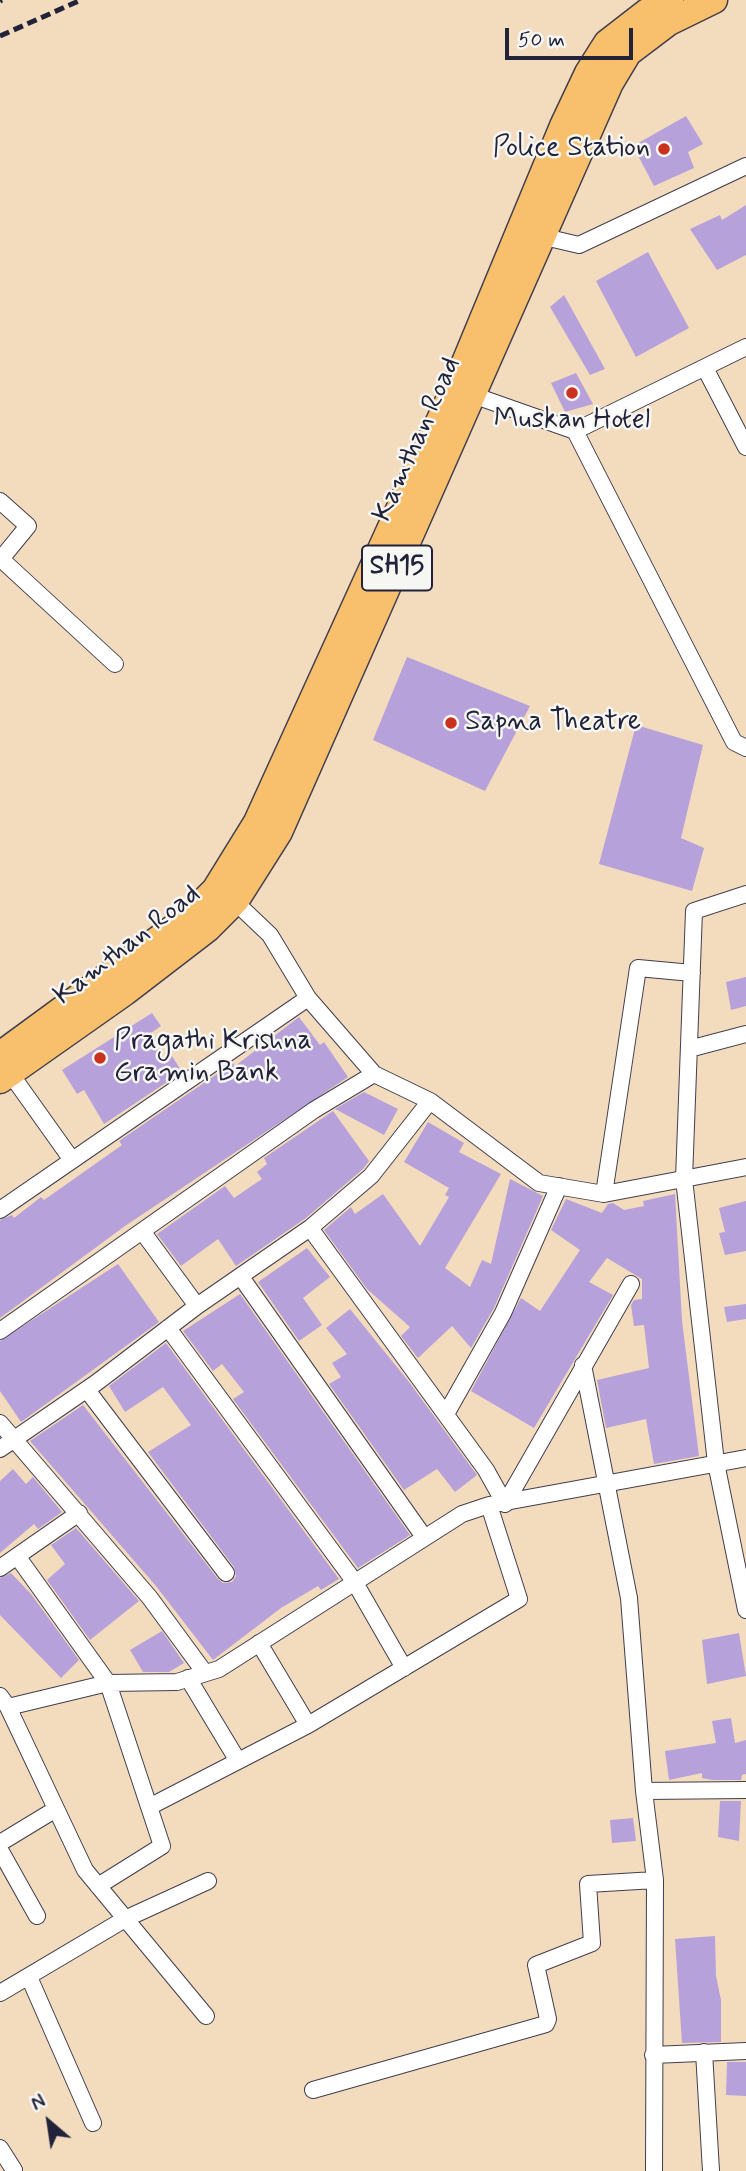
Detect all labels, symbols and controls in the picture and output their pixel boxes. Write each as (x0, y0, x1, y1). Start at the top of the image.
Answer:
scale bar (508, 14, 636, 58)
text: 50 m (518, 26, 565, 54)
place label: Police Station (493, 132, 650, 166)
marker: Police Station (656, 141, 672, 157)
street label: Kamthan Road (367, 353, 469, 527)
marker: Muskan Hotel (564, 385, 580, 401)
place label: Muskan Hotel (494, 404, 650, 438)
road number: SH15 (362, 546, 432, 590)
place label: Sapna Theatre (465, 706, 641, 740)
marker: Sapna Theatre (443, 715, 459, 731)
street label: Kamthan Road (48, 878, 208, 1014)
place label: Pragathi Krishna Gramin Bank (114, 1025, 312, 1091)
marker: Pragathi Krishna Gramin Bank (92, 1050, 108, 1066)
north arrow (14, 2087, 84, 2157)
text: N (27, 2089, 50, 2117)

